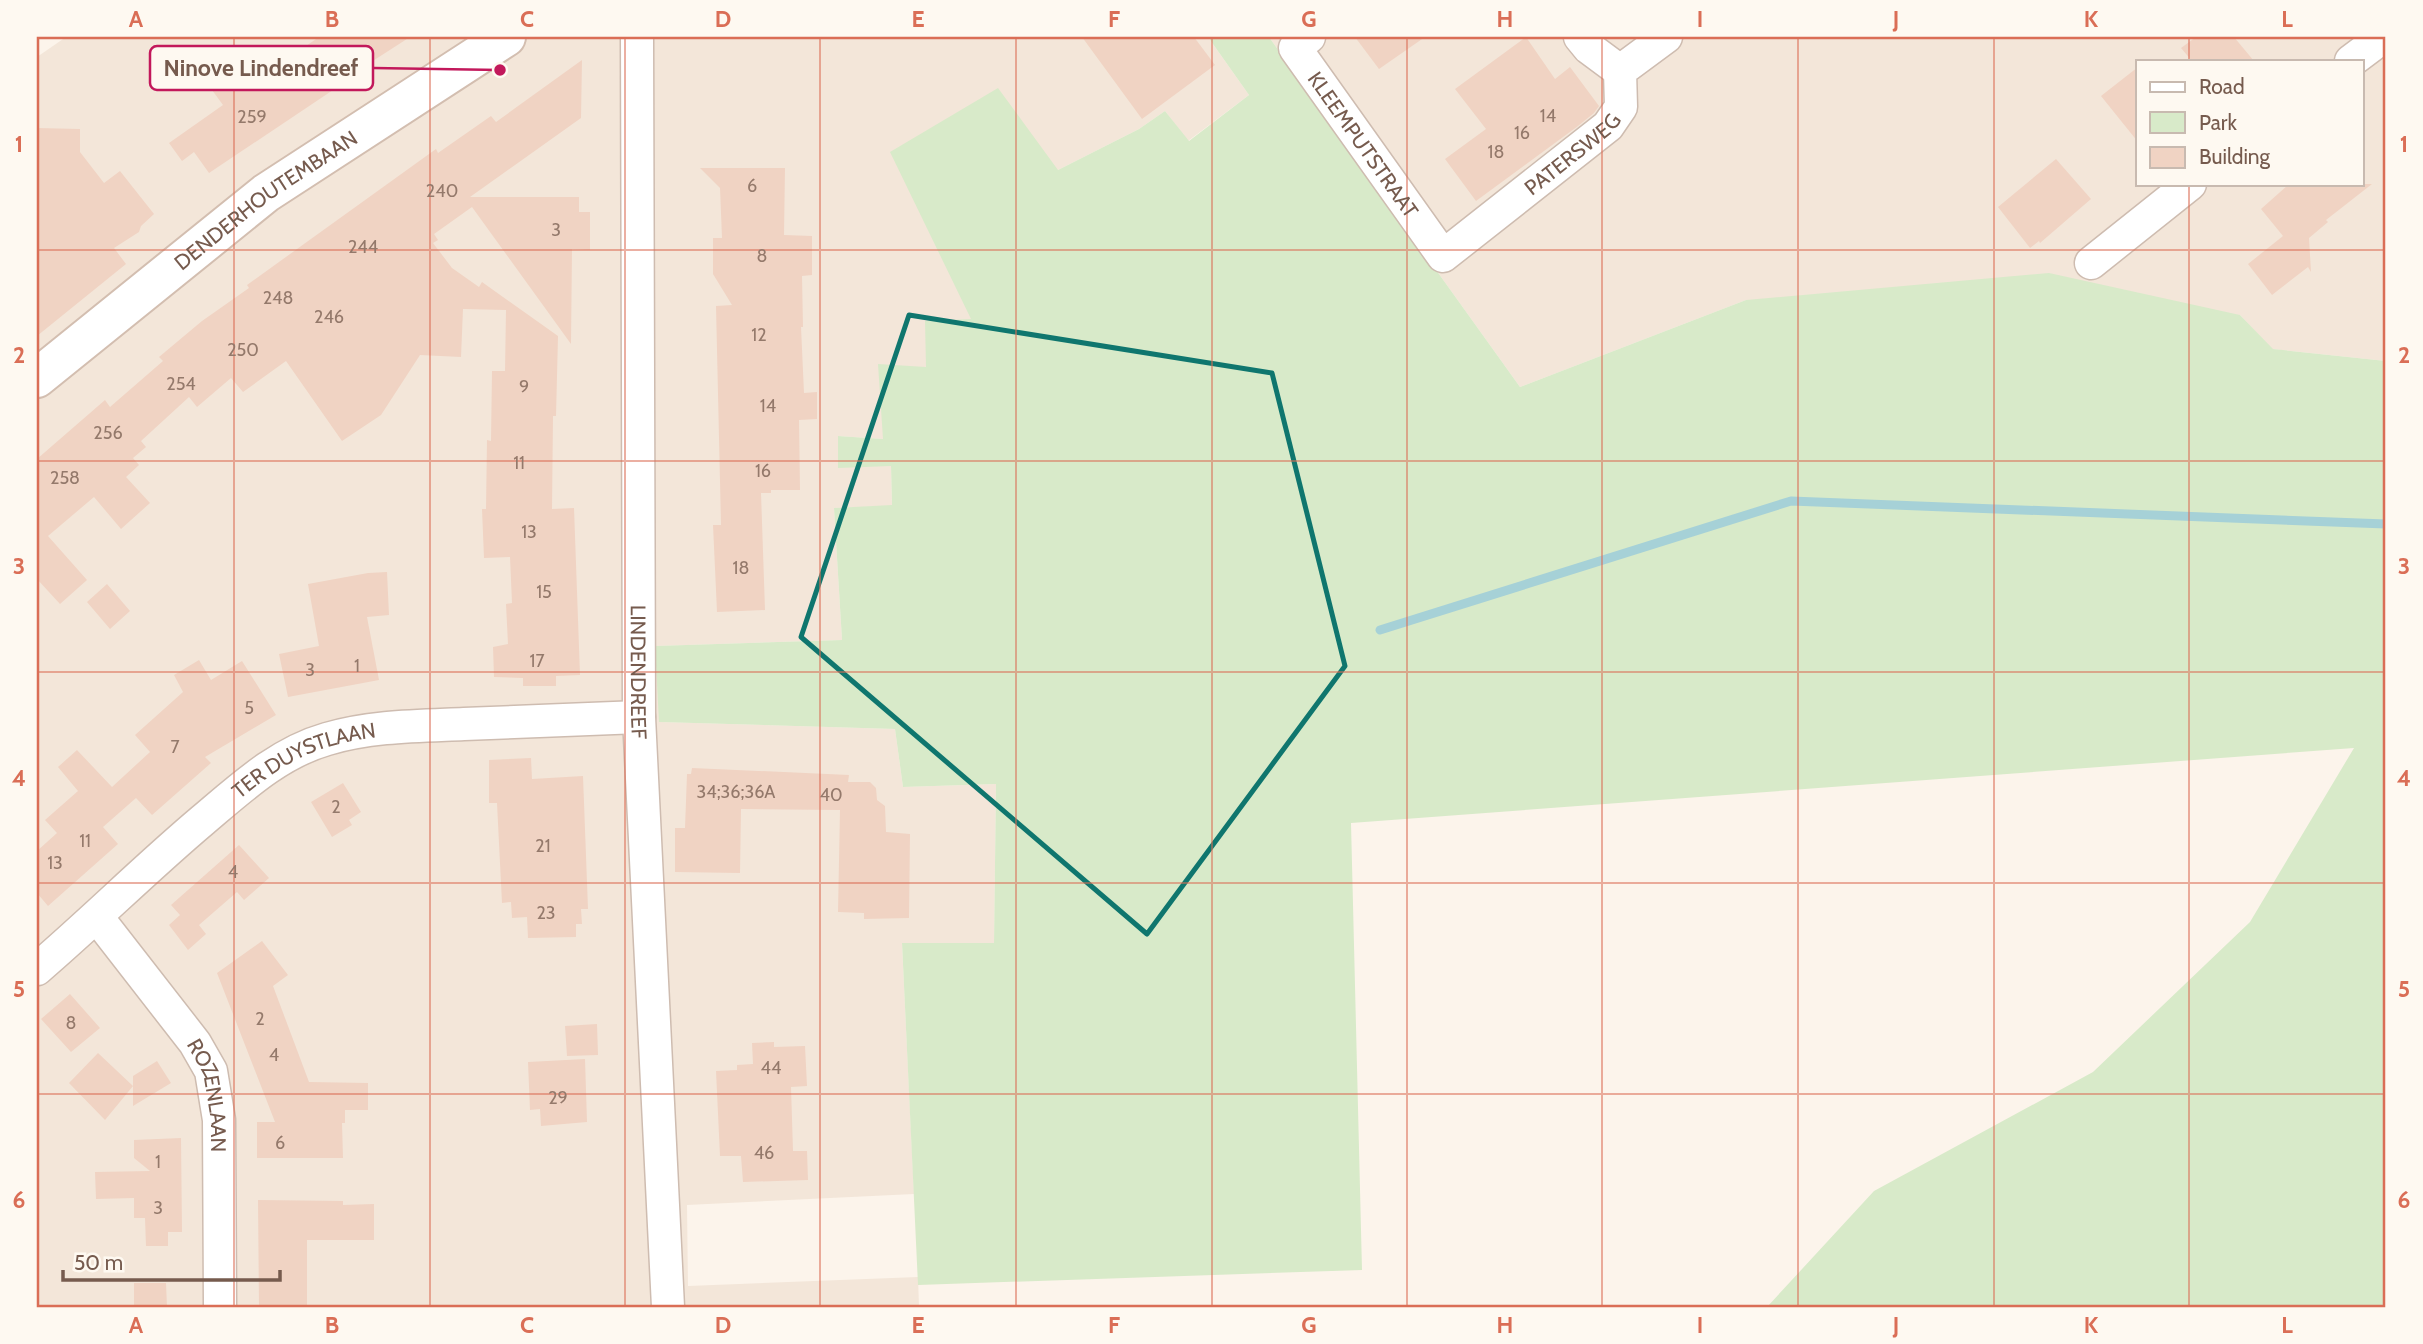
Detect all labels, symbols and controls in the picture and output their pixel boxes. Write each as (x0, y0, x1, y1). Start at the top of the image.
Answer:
text: A (129, 5, 144, 33)
text: B (325, 5, 339, 33)
text: C (520, 5, 534, 33)
text: D (715, 5, 731, 33)
text: E (911, 5, 925, 33)
text: F (1108, 5, 1120, 33)
text: G (1301, 5, 1317, 33)
text: H (1497, 5, 1513, 33)
text: I (1697, 5, 1703, 33)
text: J (1892, 5, 1899, 33)
text: K (2084, 5, 2099, 33)
text: L (2281, 5, 2293, 33)
callout: Ninove Lindendreef (150, 46, 373, 90)
text: Ninove Lindendreef (164, 54, 359, 82)
legend (2136, 60, 2364, 186)
street label: KLEEMPUTSTRAAT (1303, 67, 1424, 222)
text: Road (2199, 74, 2245, 99)
house number: 14 (1540, 105, 1556, 127)
house number: 259 (237, 106, 267, 128)
street label: PATERSWEG (1519, 108, 1626, 200)
text: Park (2199, 110, 2237, 135)
house number: 16 (1514, 122, 1530, 144)
street label: DENDERHOUTEMBAAN (169, 125, 362, 275)
text: 1 (15, 130, 23, 158)
text: 1 (2400, 130, 2408, 158)
house number: 18 (1488, 141, 1504, 163)
text: Building (2199, 144, 2271, 169)
house number: 6 (747, 175, 757, 197)
house number: 240 (426, 180, 458, 202)
house number: 3 (551, 219, 561, 241)
house number: 244 (348, 236, 378, 258)
house number: 8 (757, 245, 767, 267)
house number: 248 (263, 287, 293, 309)
house number: 246 (314, 306, 344, 328)
house number: 12 (751, 324, 767, 346)
house number: 250 (227, 339, 259, 361)
text: 2 (13, 341, 25, 369)
text: 2 (2398, 341, 2410, 369)
house number: 254 (166, 373, 196, 395)
house number: 9 (519, 376, 529, 398)
house number: 14 (760, 395, 776, 417)
house number: 256 (93, 422, 123, 444)
house number: 11 (513, 452, 525, 474)
house number: 16 (755, 460, 771, 482)
house number: 258 (50, 467, 80, 489)
house number: 13 (521, 521, 537, 543)
text: 3 (13, 552, 25, 580)
text: 3 (2398, 552, 2410, 580)
house number: 18 (733, 557, 749, 579)
house number: 15 (536, 581, 552, 603)
street label: LINDENDREEF (626, 605, 653, 740)
house number: 17 (530, 650, 544, 672)
house number: 1 (354, 655, 360, 677)
house number: 3 (305, 659, 315, 681)
house number: 5 (244, 697, 254, 719)
street label: TER DUYSTLAAN (227, 717, 377, 803)
house number: 7 (170, 736, 180, 758)
text: 4 (12, 764, 26, 792)
text: 4 (2397, 764, 2411, 792)
house number: 34;36;36A (697, 781, 775, 803)
house number: 40 (820, 784, 842, 806)
house number: 2 (331, 796, 341, 818)
house number: 11 (79, 830, 91, 852)
house number: 21 (535, 835, 551, 857)
house number: 13 (47, 852, 63, 874)
house number: 4 (228, 861, 238, 883)
house number: 23 (536, 902, 556, 924)
text: 5 (13, 975, 25, 1003)
text: 5 (2398, 975, 2410, 1003)
house number: 2 (255, 1008, 265, 1030)
house number: 8 (66, 1012, 76, 1034)
street label: ROZENLAAN (182, 1034, 232, 1152)
house number: 4 (269, 1044, 279, 1066)
house number: 44 (761, 1057, 781, 1079)
house number: 29 (548, 1087, 568, 1109)
house number: 6 (275, 1132, 285, 1154)
house number: 46 (754, 1142, 774, 1164)
house number: 1 (155, 1151, 161, 1173)
text: 6 (13, 1186, 25, 1214)
text: 6 (2398, 1186, 2410, 1214)
house number: 3 (153, 1197, 163, 1219)
scale bar (63, 1239, 280, 1283)
text: 50 m (74, 1250, 123, 1275)
text: A (129, 1311, 144, 1339)
text: B (325, 1311, 339, 1339)
text: C (520, 1311, 534, 1339)
text: D (715, 1311, 731, 1339)
text: E (911, 1311, 925, 1339)
text: F (1108, 1311, 1120, 1339)
text: G (1301, 1311, 1317, 1339)
text: H (1497, 1311, 1513, 1339)
text: I (1697, 1311, 1703, 1339)
text: J (1892, 1311, 1899, 1339)
text: K (2084, 1311, 2099, 1339)
text: L (2281, 1311, 2293, 1339)

